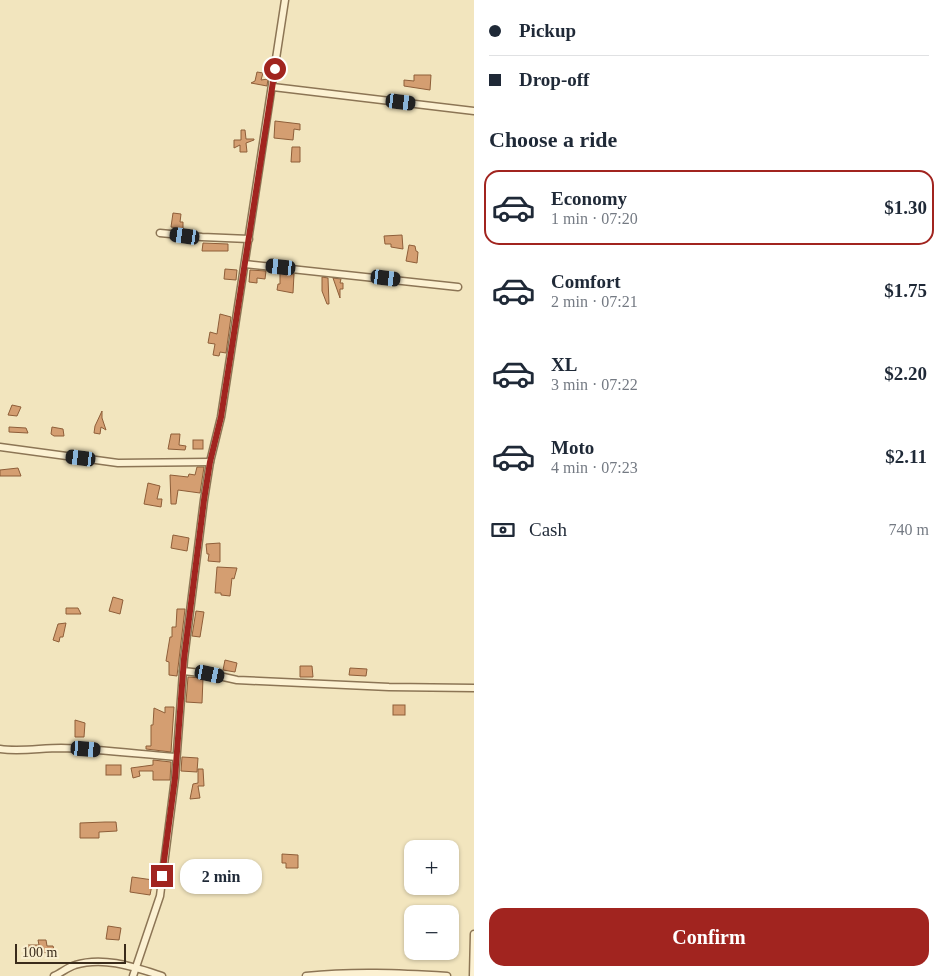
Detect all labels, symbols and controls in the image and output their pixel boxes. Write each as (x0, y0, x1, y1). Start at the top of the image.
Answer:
text: Pickup (519, 20, 576, 41)
route start (264, 58, 286, 80)
text: Drop-off (519, 69, 589, 90)
car (385, 93, 416, 111)
text: Choose a ride (489, 127, 617, 152)
icon: car (491, 185, 536, 230)
text: Economy (551, 188, 627, 209)
text: $1.30 (884, 197, 927, 218)
text: 1 min · 07:20 (551, 210, 638, 227)
car (169, 226, 200, 246)
car (265, 258, 296, 276)
icon: car (491, 268, 536, 313)
car (370, 269, 401, 287)
text: Comfort (551, 271, 621, 292)
text: $1.75 (884, 280, 927, 301)
text: 2 min · 07:21 (551, 293, 638, 310)
icon: car (491, 351, 536, 396)
text: XL (551, 354, 577, 375)
text: $2.20 (884, 363, 927, 384)
text: 3 min · 07:22 (551, 376, 638, 393)
icon: car (491, 434, 536, 479)
text: Moto (551, 437, 594, 458)
text: $2.11 (885, 446, 927, 467)
car (65, 449, 96, 467)
text: 4 min · 07:23 (551, 459, 638, 476)
icon: cash (489, 516, 517, 544)
text: Cash (529, 519, 567, 540)
text: 740 m (889, 521, 929, 538)
car (193, 664, 226, 684)
car (70, 740, 101, 758)
map controls (404, 840, 459, 960)
button: + (404, 840, 459, 895)
callout: 2 min (180, 858, 262, 894)
route end (151, 865, 173, 887)
text: 2 min (202, 868, 240, 885)
button: − (404, 905, 459, 960)
button: Confirm (489, 908, 929, 966)
scale bar (15, 941, 126, 964)
text: 100 m (22, 945, 57, 960)

